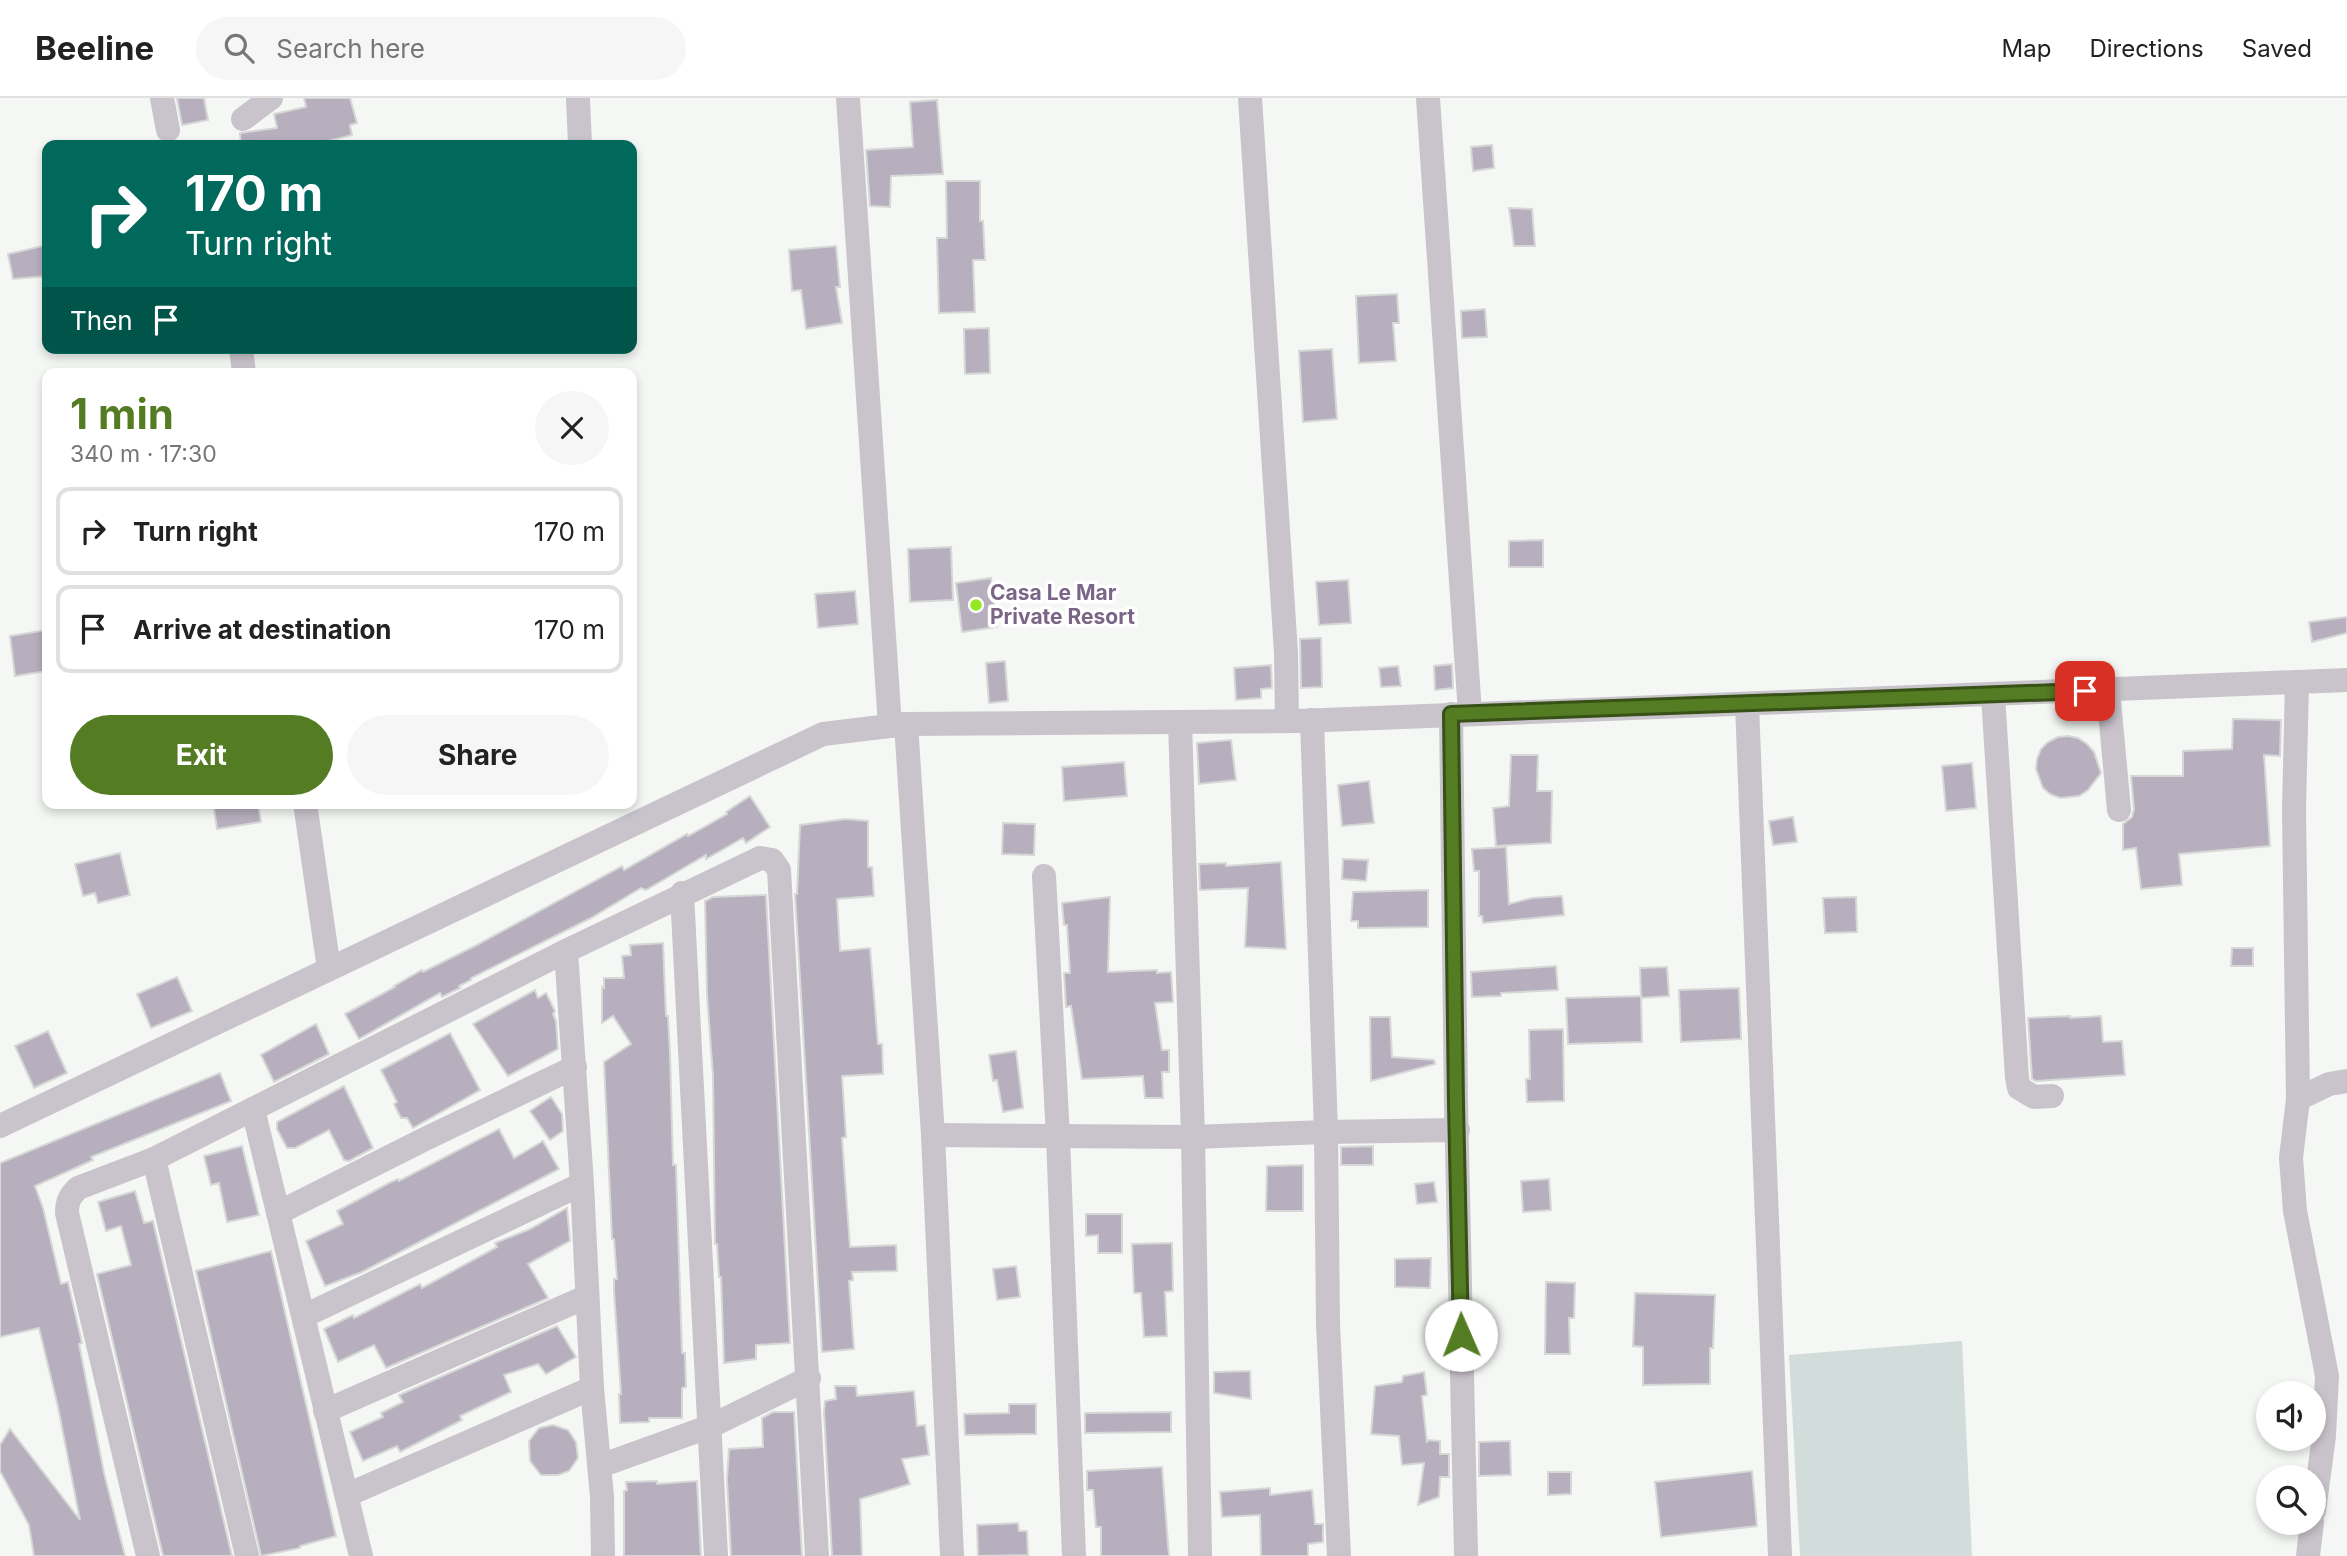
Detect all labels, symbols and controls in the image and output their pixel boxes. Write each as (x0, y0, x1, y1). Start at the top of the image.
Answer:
search box (196, 17, 686, 80)
text: Beeline (35, 28, 154, 68)
icon: search (220, 29, 258, 67)
text: Search here (276, 33, 425, 64)
text: Map (2002, 34, 2051, 63)
text: Directions (2089, 34, 2204, 63)
text: Saved (2242, 34, 2312, 63)
text: 170 m (185, 164, 323, 223)
icon: right (70, 168, 161, 259)
text: Turn right (185, 224, 332, 263)
icon: arrive (147, 301, 185, 339)
text: Then (70, 305, 133, 336)
text: 1 min (70, 388, 174, 439)
button: close (535, 391, 609, 465)
text: 340 m · 17:30 (70, 440, 217, 468)
icon: right (74, 512, 112, 550)
text: Turn right (133, 516, 258, 547)
text: 170 m (534, 516, 605, 547)
place label: Casa Le Mar Private Resort (990, 580, 1135, 629)
marker: Casa Le Mar Private Resort (968, 597, 984, 613)
icon: arrive (74, 610, 112, 648)
text: Arrive at destination (133, 614, 392, 645)
text: 170 m (534, 614, 605, 645)
pin (2055, 661, 2115, 721)
icon: arrive (2066, 672, 2104, 710)
button: Exit (70, 715, 333, 795)
button: Share (347, 715, 609, 795)
position arrow (1424, 1298, 1498, 1372)
map controls (2256, 1381, 2326, 1535)
button: sound (2256, 1381, 2326, 1451)
button: search (2256, 1465, 2326, 1535)

